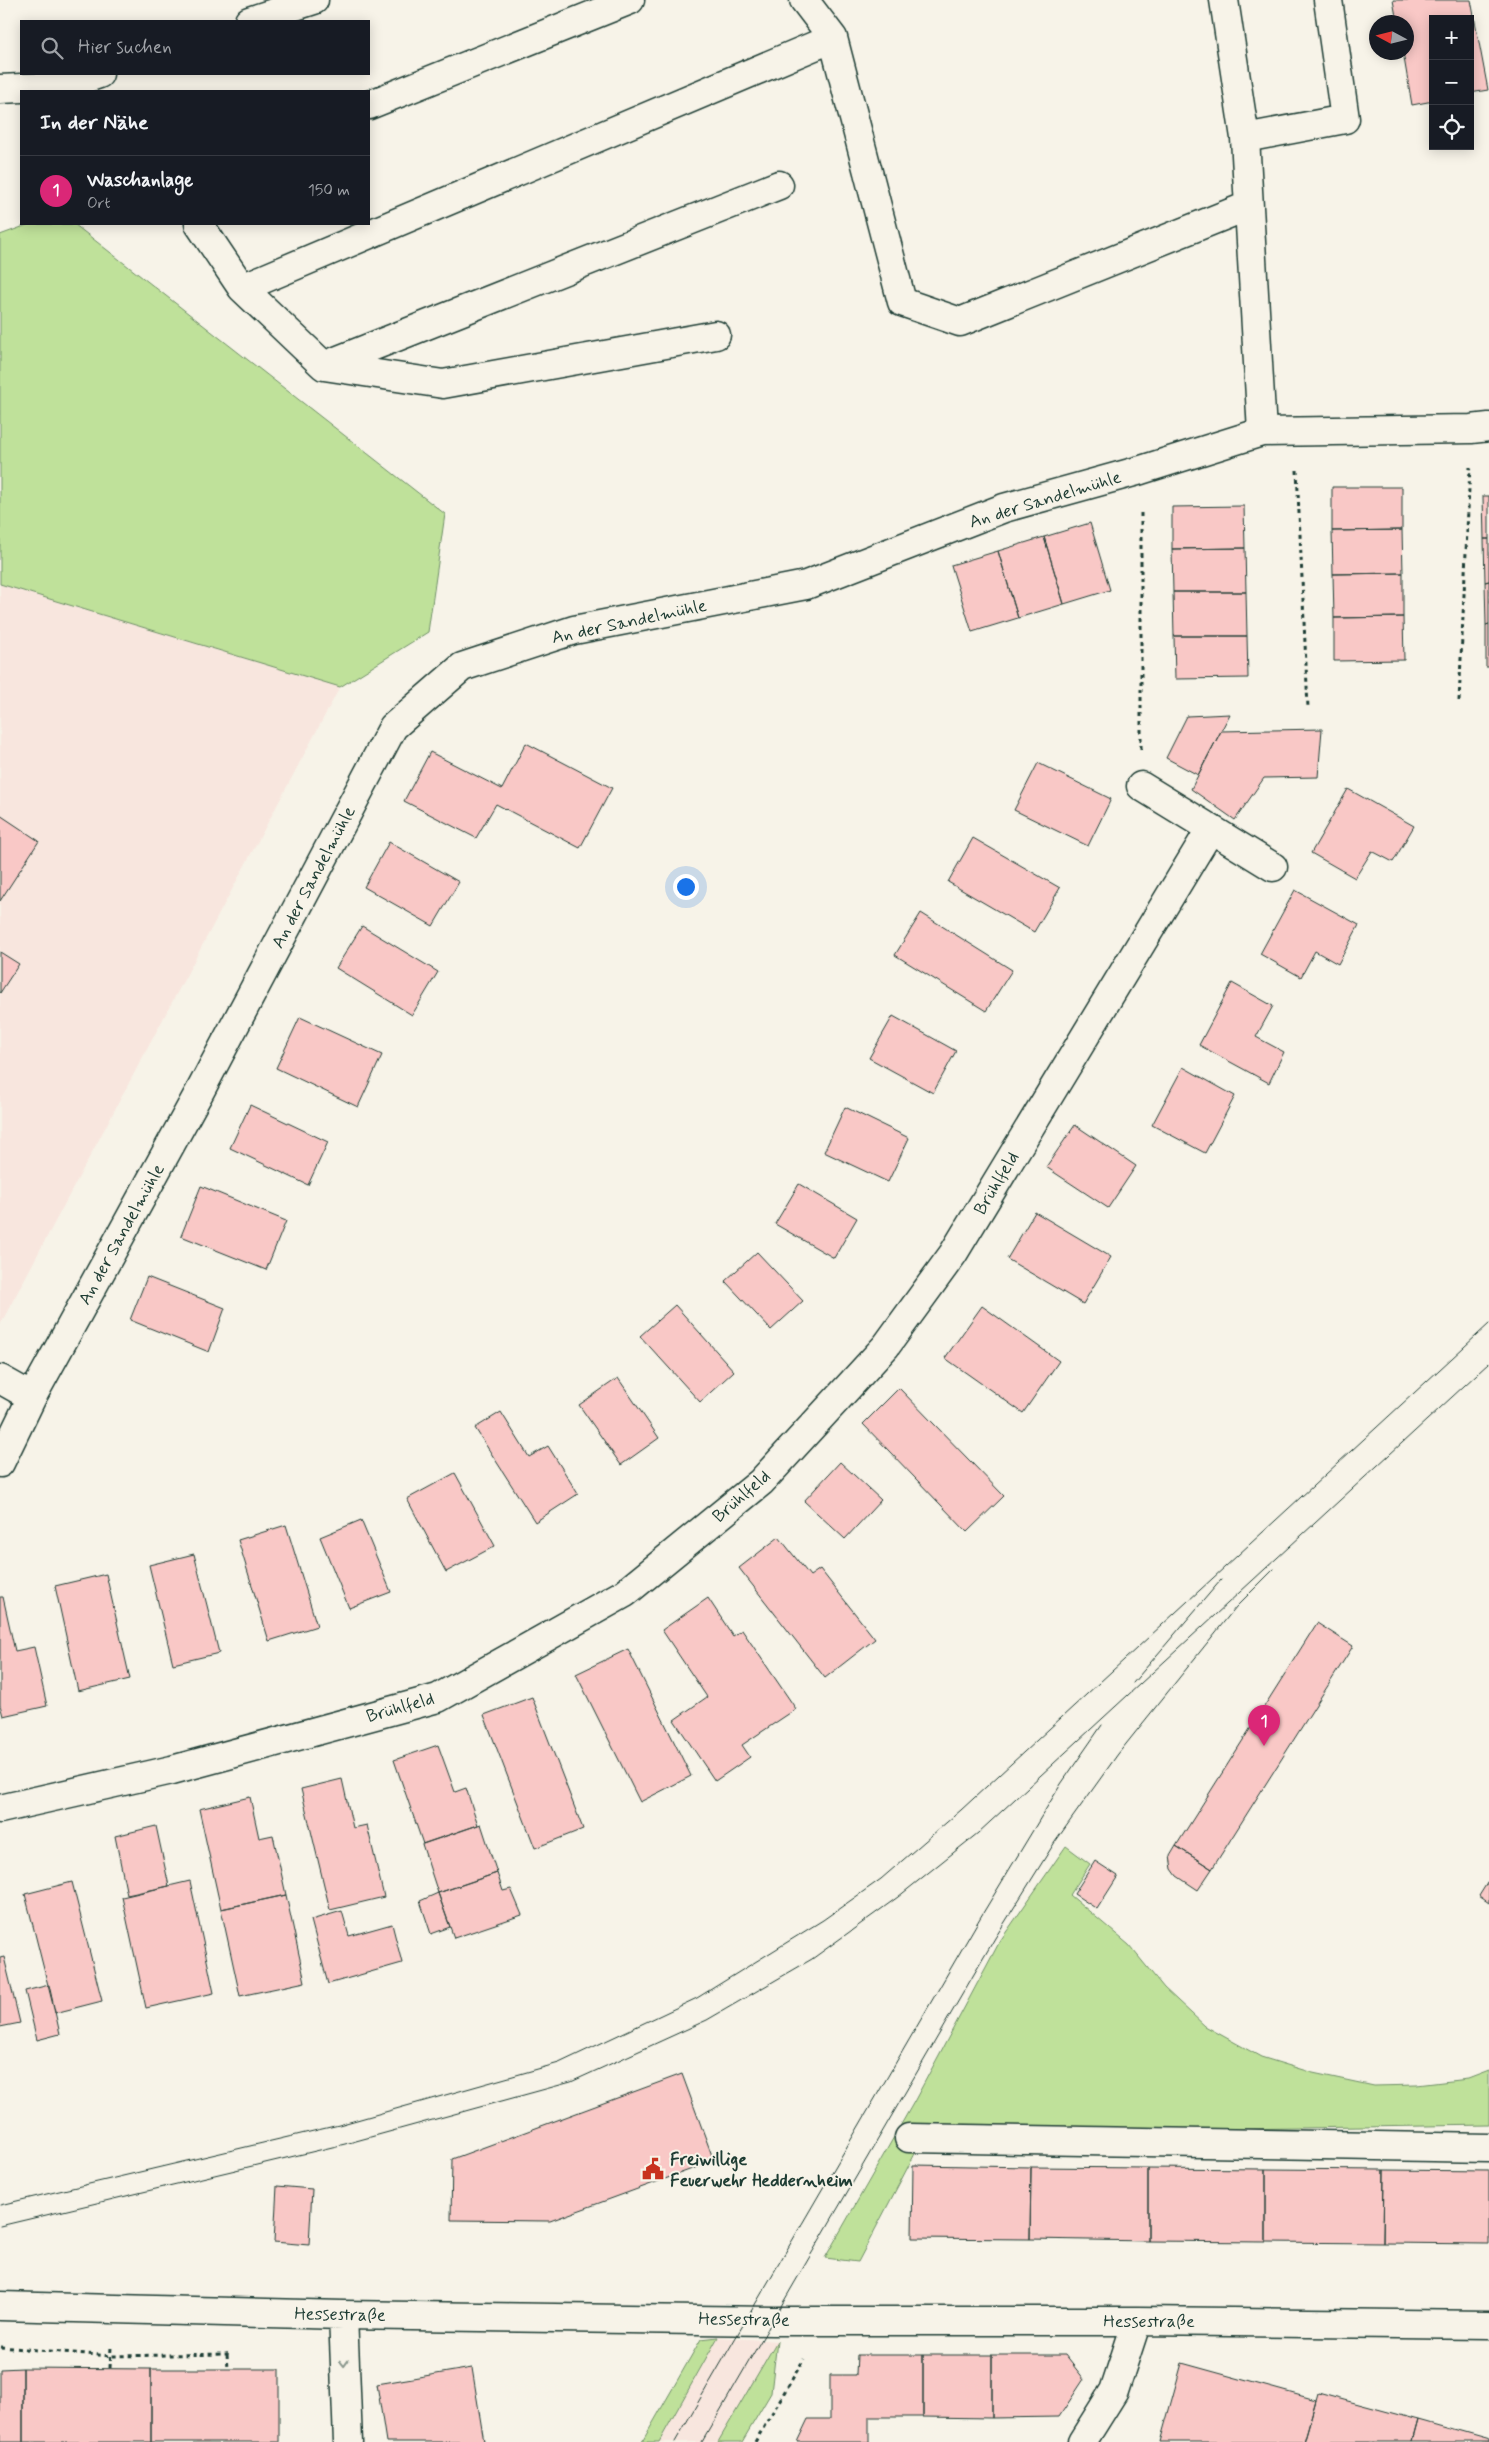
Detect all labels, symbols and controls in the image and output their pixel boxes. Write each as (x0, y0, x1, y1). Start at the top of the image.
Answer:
north arrow (1369, 15, 1414, 60)
map controls (1429, 15, 1474, 150)
button: + (1429, 15, 1474, 60)
search box (20, 20, 370, 75)
icon: search (38, 34, 66, 62)
text: Hier suchen (78, 35, 172, 60)
button: − (1429, 60, 1474, 105)
button: locate (1429, 105, 1474, 150)
text: In der Nähe (40, 109, 148, 137)
text: Waschanlage (87, 168, 193, 193)
text: 1 (52, 180, 60, 201)
text: 150 m (308, 180, 350, 201)
text: Ort (87, 193, 111, 214)
street label: An der Sandelmühle (966, 465, 1124, 535)
street label: An der Sandelmühle (550, 594, 709, 650)
street label: An der Sandelmühle (266, 802, 362, 953)
your location (673, 874, 699, 900)
street label: Brühlfeld (969, 1147, 1025, 1220)
street label: An der Sandelmühle (73, 1160, 171, 1309)
street label: Brühlfeld (708, 1465, 776, 1529)
street label: Brühlfeld (364, 1687, 437, 1729)
pin: 1 (1248, 1705, 1280, 1746)
place label: Freiwillige Feuerwehr Heddernheim (670, 2148, 853, 2193)
public building icon: Freiwillige Feuerwehr Heddernheim (640, 2156, 666, 2182)
street label: Hessestraße (294, 2302, 386, 2328)
street label: Hessestraße (698, 2307, 790, 2333)
street label: Hessestraße (1103, 2310, 1195, 2334)
one-way arrow (339, 2360, 350, 2368)

